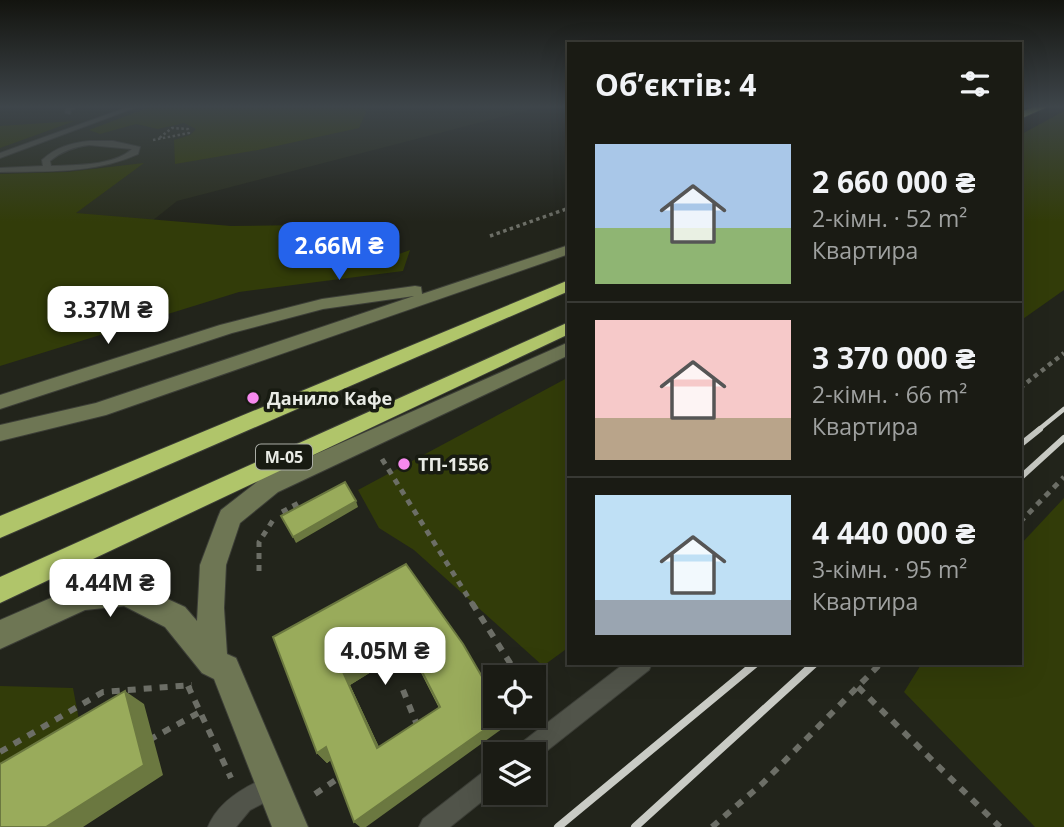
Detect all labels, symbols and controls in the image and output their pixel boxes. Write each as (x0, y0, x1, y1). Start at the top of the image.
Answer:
text: Об’єктів: 4 (595, 64, 756, 105)
icon: filters (956, 65, 994, 103)
text: 2 660 000 ₴ (812, 161, 975, 202)
icon: home (651, 172, 735, 256)
text: 2-кімн. · 52 m² (812, 202, 967, 234)
pin: 2.66M ₴ (274, 222, 404, 282)
text: 2.66M ₴ (294, 229, 384, 261)
text: Квартира (812, 234, 918, 266)
pin: 3.37M ₴ (43, 286, 173, 346)
text: 3.37M ₴ (63, 293, 153, 325)
text: 3 370 000 ₴ (812, 337, 975, 378)
icon: home (651, 348, 735, 432)
text: 2-кімн. · 66 m² (812, 378, 967, 410)
place label: Данило Кафе (267, 386, 392, 410)
marker: Данило Кафе (245, 390, 261, 406)
text: Квартира (812, 410, 918, 442)
road number: М-05 (256, 445, 312, 470)
place label: ТП-1556 (418, 452, 489, 476)
marker: ТП-1556 (396, 456, 412, 472)
text: 4 440 000 ₴ (812, 512, 975, 553)
icon: home (651, 523, 735, 607)
text: 3-кімн. · 95 m² (812, 553, 967, 585)
pin: 4.44M ₴ (45, 560, 175, 619)
text: 4.44M ₴ (65, 566, 155, 598)
text: Квартира (812, 585, 918, 617)
pin: 4.05M ₴ (320, 628, 450, 687)
text: 4.05M ₴ (340, 634, 430, 666)
map controls (483, 665, 546, 805)
button: locate (483, 665, 546, 728)
button: layers (483, 742, 546, 805)

